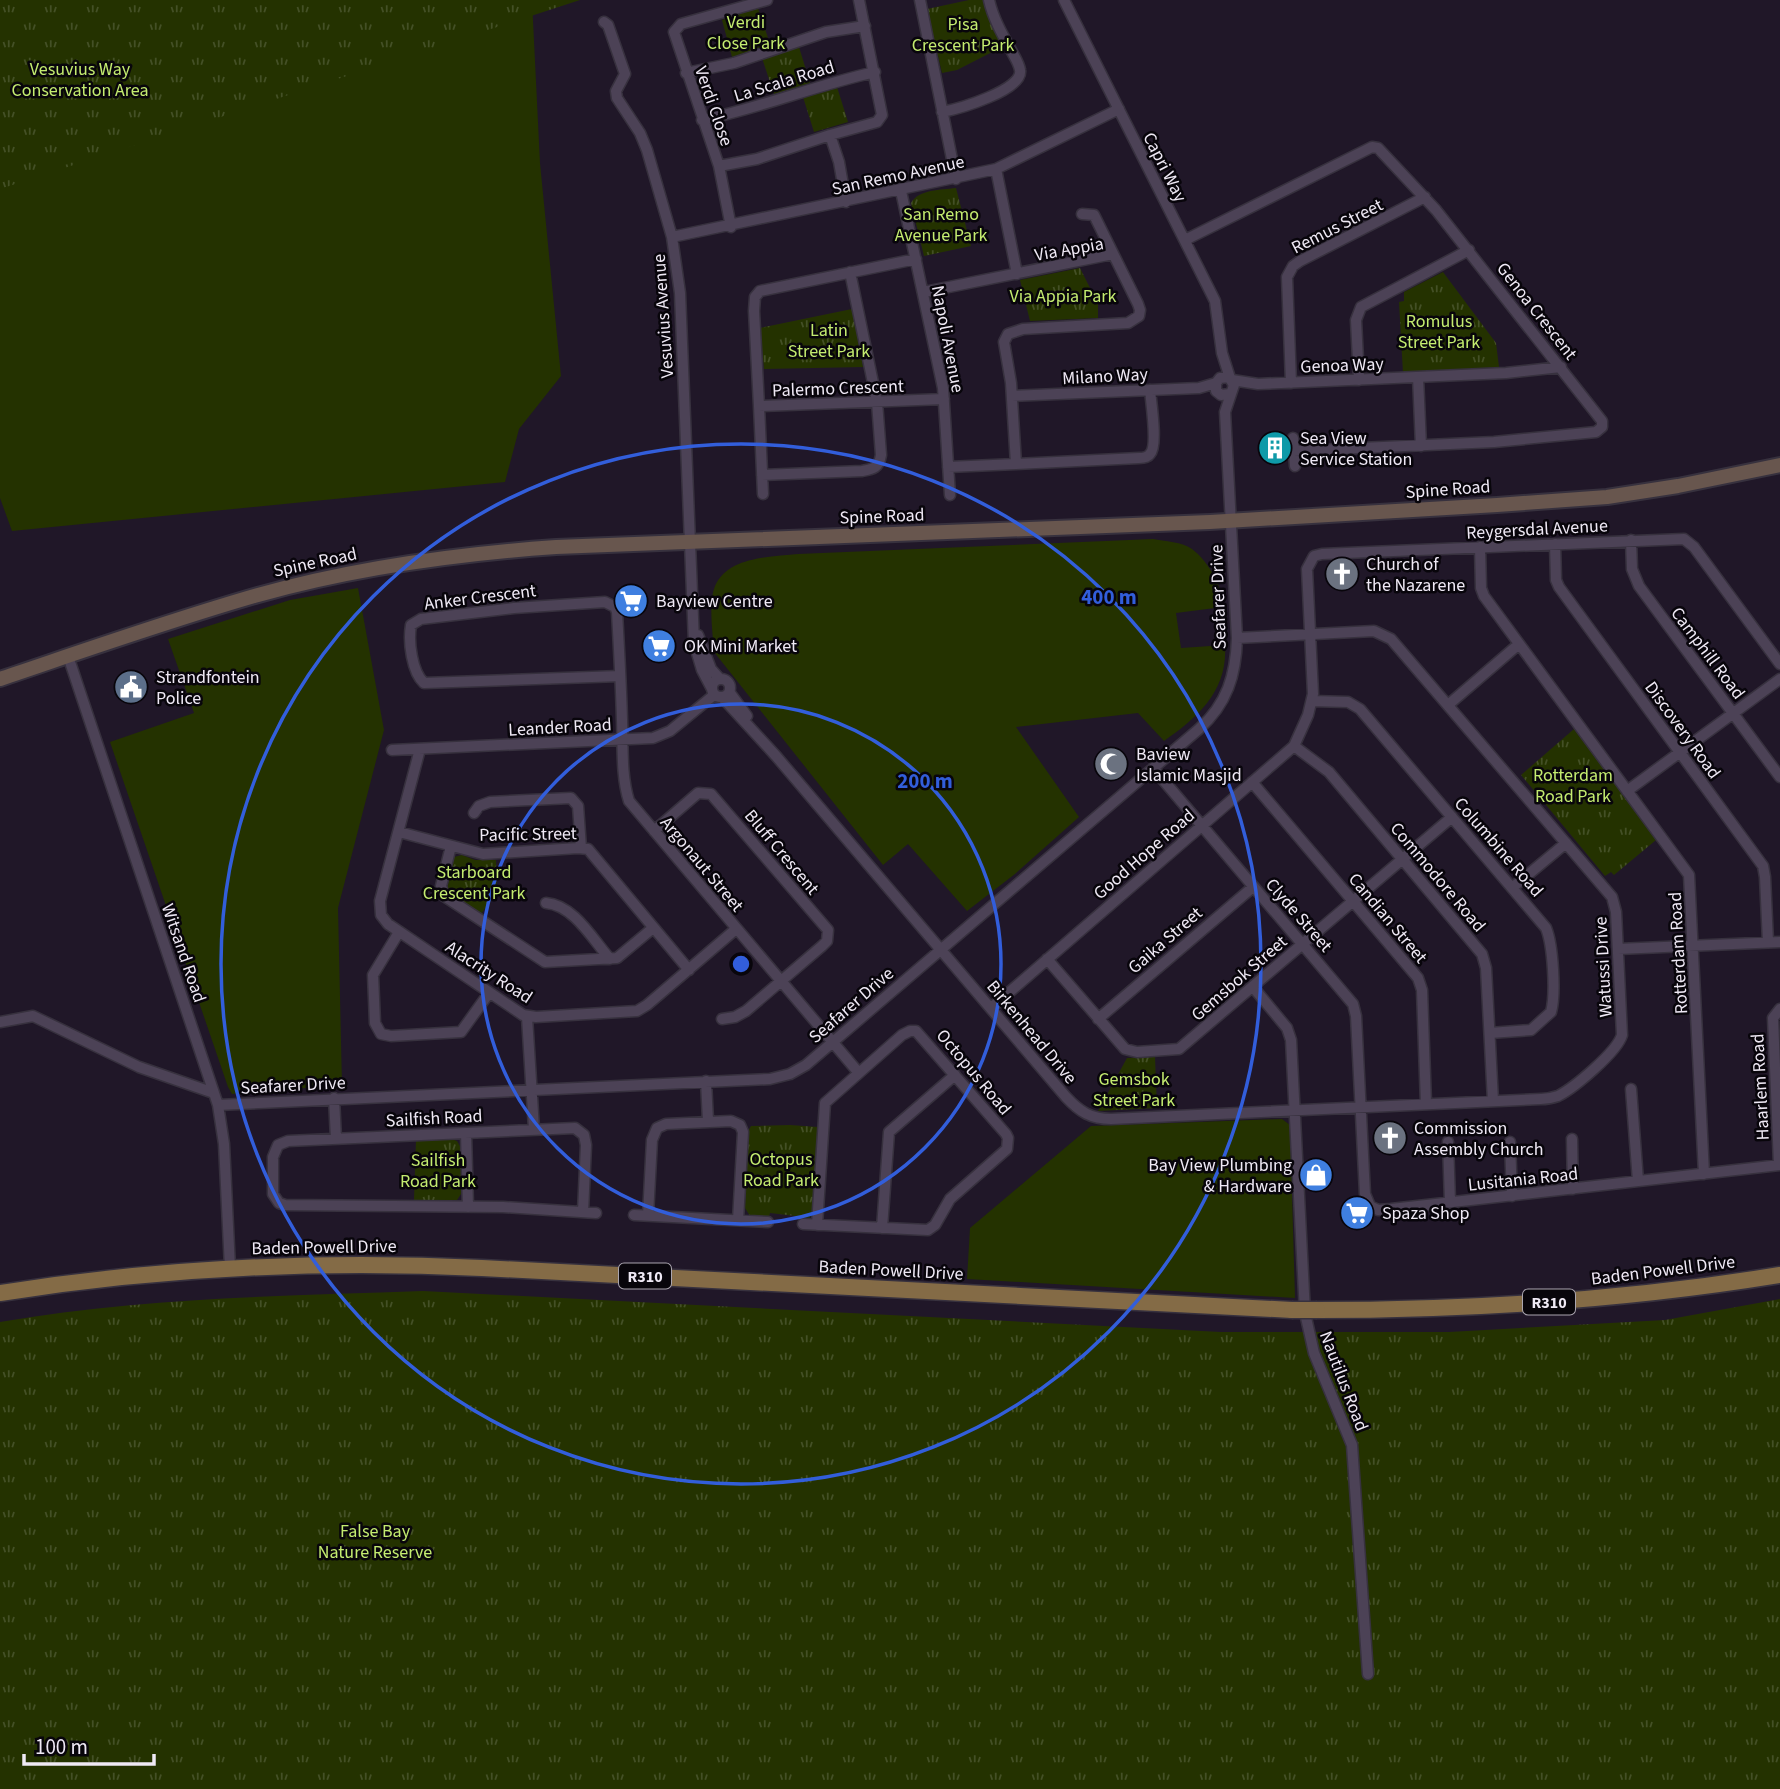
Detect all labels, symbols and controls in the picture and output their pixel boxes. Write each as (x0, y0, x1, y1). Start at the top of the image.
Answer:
park label: Verdi Close Park (707, 10, 785, 56)
park label: Pisa Crescent Park (912, 12, 1014, 58)
street label: La Scala Road (731, 54, 838, 109)
park label: Vesuvius Way Conservation Area (11, 57, 149, 103)
street label: Verdi Close (688, 63, 739, 150)
street label: Capri Way (1136, 128, 1193, 207)
street label: San Remo Avenue (830, 149, 967, 202)
street label: Remus Street (1287, 193, 1387, 260)
park label: San Remo Avenue Park (895, 202, 987, 248)
street label: Via Appia (1033, 231, 1106, 268)
street label: Vesuvius Avenue (647, 253, 680, 379)
street label: Genoa Crescent (1491, 257, 1583, 365)
street label: Napoli Avenue (925, 283, 970, 395)
park label: Via Appia Park (1010, 284, 1117, 309)
park label: Romulus Street Park (1398, 309, 1480, 355)
park label: Latin Street Park (788, 318, 870, 364)
street label: Genoa Way (1300, 352, 1385, 379)
street label: Milano Way (1062, 362, 1149, 391)
street label: Palermo Crescent (772, 374, 904, 403)
place label: Sea View Service Station (1300, 426, 1412, 472)
building icon: Sea View Service Station (1256, 429, 1294, 467)
street label: Spine Road (1405, 474, 1491, 505)
street label: Spine Road (839, 503, 925, 530)
street label: Reygersdal Avenue (1466, 513, 1608, 546)
street label: Spine Road (271, 541, 359, 584)
street label: Seafarer Drive (1204, 544, 1233, 650)
place label: Church of the Nazarene (1366, 552, 1465, 598)
church icon: Church of the Nazarene (1323, 555, 1361, 593)
street label: Anker Crescent (423, 578, 537, 617)
supermarket icon: Bayview Centre (612, 582, 650, 620)
text: 400 m (1081, 582, 1137, 612)
place label: Bayview Centre (656, 589, 773, 614)
street label: Camphill Road (1665, 602, 1751, 705)
supermarket icon: OK Mini Market (640, 627, 678, 665)
place label: OK Mini Market (684, 634, 797, 659)
place label: Strandfontein Police (156, 665, 260, 711)
public building icon: Strandfontein Police (112, 668, 150, 706)
street label: Discovery Road (1639, 676, 1727, 784)
street label: Leander Road (508, 712, 612, 743)
place label: Baview Islamic Masjid (1136, 742, 1242, 788)
mosque icon: Baview Islamic Masjid (1092, 745, 1130, 783)
park label: Rotterdam Road Park (1533, 763, 1613, 809)
text: 200 m (897, 766, 953, 796)
street label: Columbine Road (1448, 792, 1549, 903)
street label: Good Hope Road (1088, 803, 1200, 905)
street label: Bluff Crescent (738, 804, 825, 900)
street label: Argonaut Street (654, 811, 749, 918)
street label: Commodore Road (1384, 817, 1491, 938)
street label: Pacific Street (479, 821, 577, 848)
park label: Starboard Crescent Park (423, 860, 525, 906)
street label: Candian Street (1342, 868, 1433, 969)
street label: Clyde Street (1259, 873, 1338, 958)
street label: Rotterdam Road (1663, 891, 1694, 1015)
street label: Witsand Road (155, 900, 212, 1006)
street label: Gaika Street (1123, 901, 1208, 980)
street label: Watussi Drive (1588, 916, 1619, 1018)
street label: Gemsbok Street (1186, 930, 1293, 1027)
street label: Alacrity Road (440, 935, 537, 1010)
centre of rings (729, 952, 753, 976)
street label: Seafarer Drive (803, 961, 899, 1049)
street label: Birkenhead Drive (981, 975, 1083, 1090)
street label: Octopus Road (930, 1024, 1017, 1121)
street label: Haarlem Road (1745, 1033, 1776, 1141)
park label: Gemsbok Street Park (1093, 1067, 1175, 1113)
street label: Seafarer Drive (240, 1070, 346, 1101)
street label: Sailfish Road (385, 1103, 483, 1134)
place label: Commission Assembly Church (1414, 1116, 1544, 1162)
church icon: Commission Assembly Church (1371, 1119, 1409, 1157)
park label: Octopus Road Park (743, 1147, 819, 1193)
park label: Sailfish Road Park (400, 1148, 476, 1194)
place label: Bay View Plumbing & Hardware (1148, 1153, 1292, 1199)
shop icon: Bay View Plumbing & Hardware (1297, 1156, 1335, 1194)
street label: Lusitania Road (1467, 1161, 1579, 1198)
supermarket icon: Spaza Shop (1338, 1194, 1376, 1232)
place label: Spaza Shop (1382, 1201, 1470, 1226)
street label: Baden Powell Drive (251, 1234, 397, 1261)
street label: Baden Powell Drive (1590, 1249, 1737, 1292)
street label: Baden Powell Drive (818, 1254, 964, 1287)
road number: R310 (619, 1264, 671, 1288)
road number: R310 (1523, 1290, 1575, 1314)
street label: Nautilus Road (1313, 1328, 1374, 1435)
park label: False Bay Nature Reserve (318, 1519, 432, 1565)
scale bar (24, 1722, 154, 1766)
text: 100 m (35, 1732, 88, 1762)

